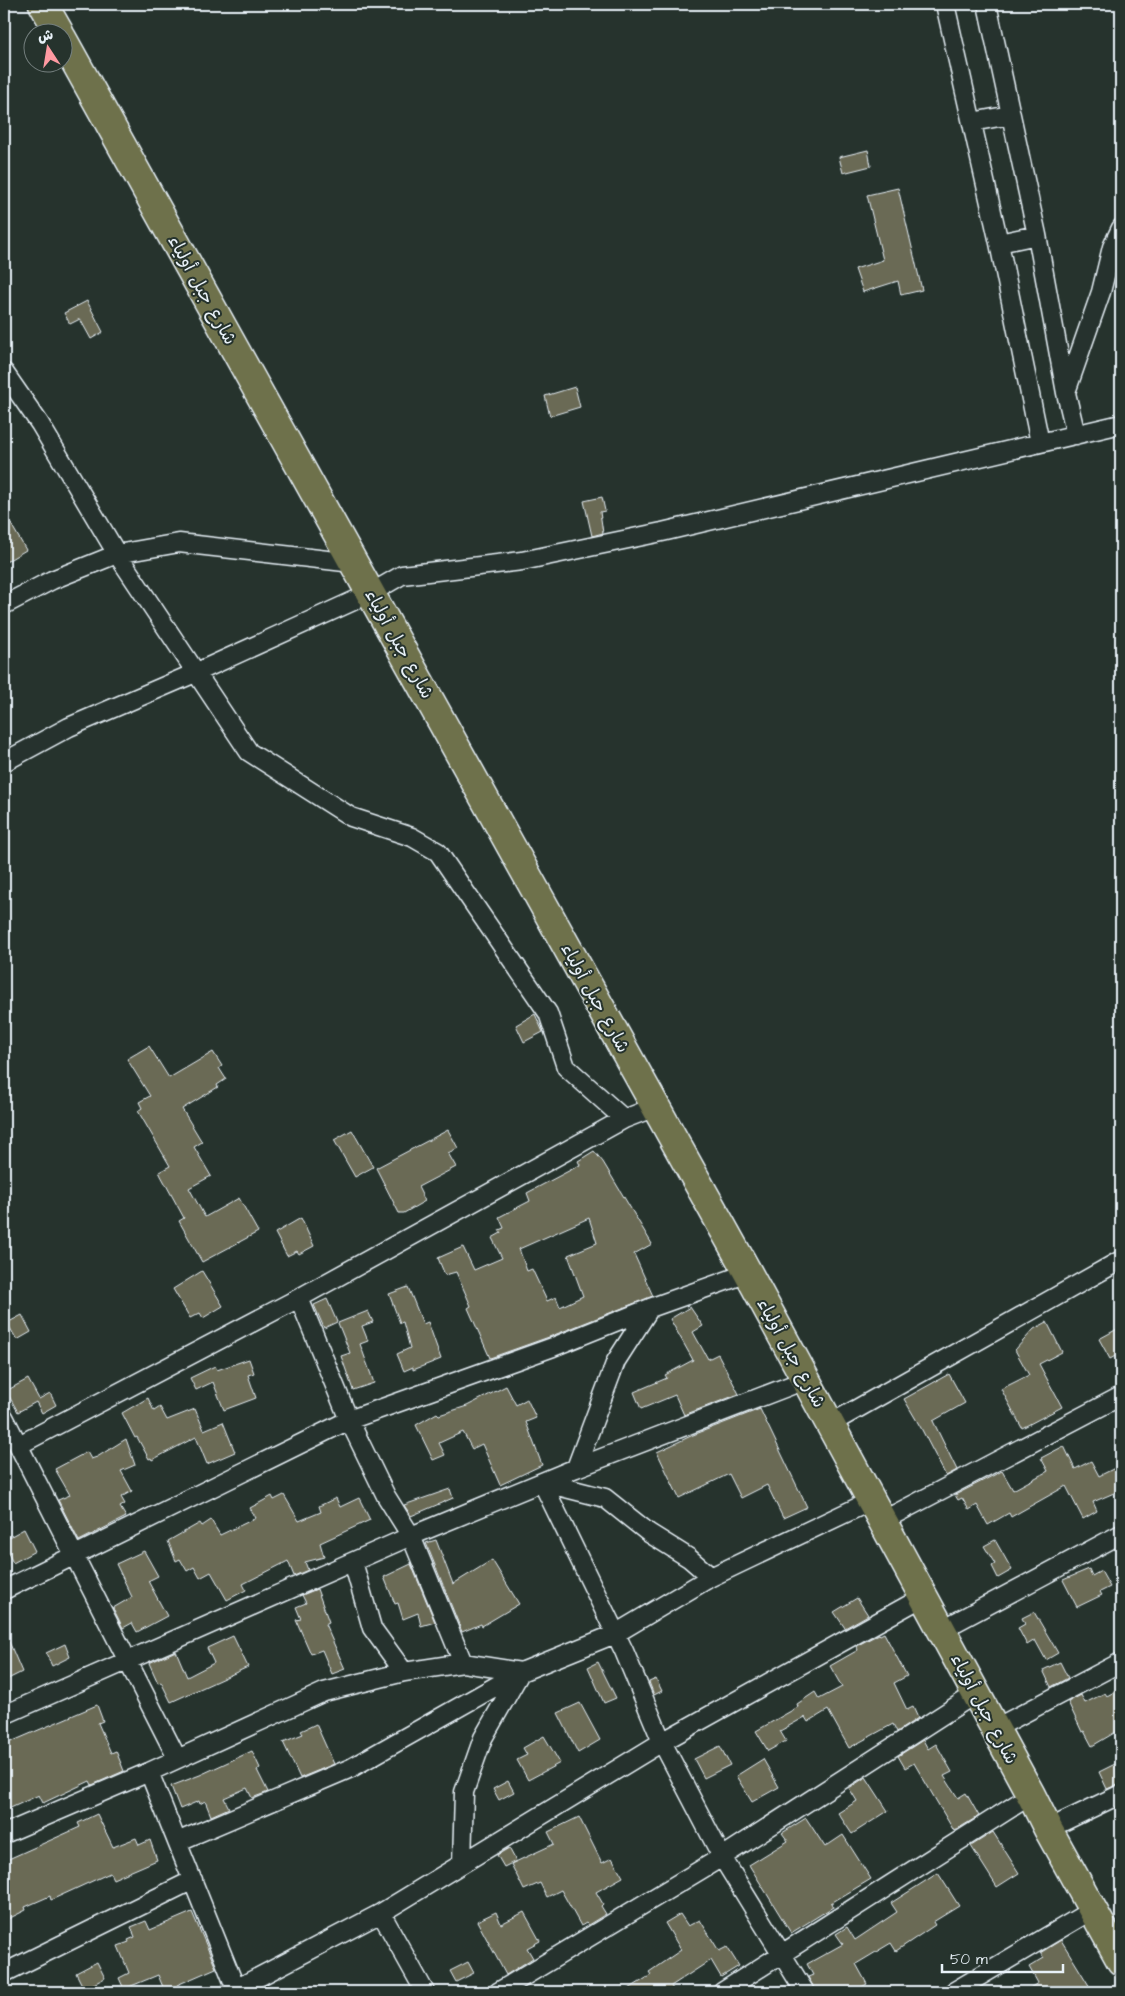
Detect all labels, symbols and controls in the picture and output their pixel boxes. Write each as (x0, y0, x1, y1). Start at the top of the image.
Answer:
north arrow (22, 22, 72, 72)
text: ش (36, 25, 55, 48)
street label: شارع جبل أولياء (162, 231, 242, 349)
street label: شارع جبل أولياء (359, 585, 439, 703)
street label: شارع جبل أولياء (555, 939, 635, 1057)
street label: شارع جبل أولياء (751, 1294, 831, 1412)
street label: شارع جبل أولياء (944, 1649, 1024, 1769)
scale bar (942, 1941, 1064, 1973)
text: 50 m (950, 1949, 988, 1970)

